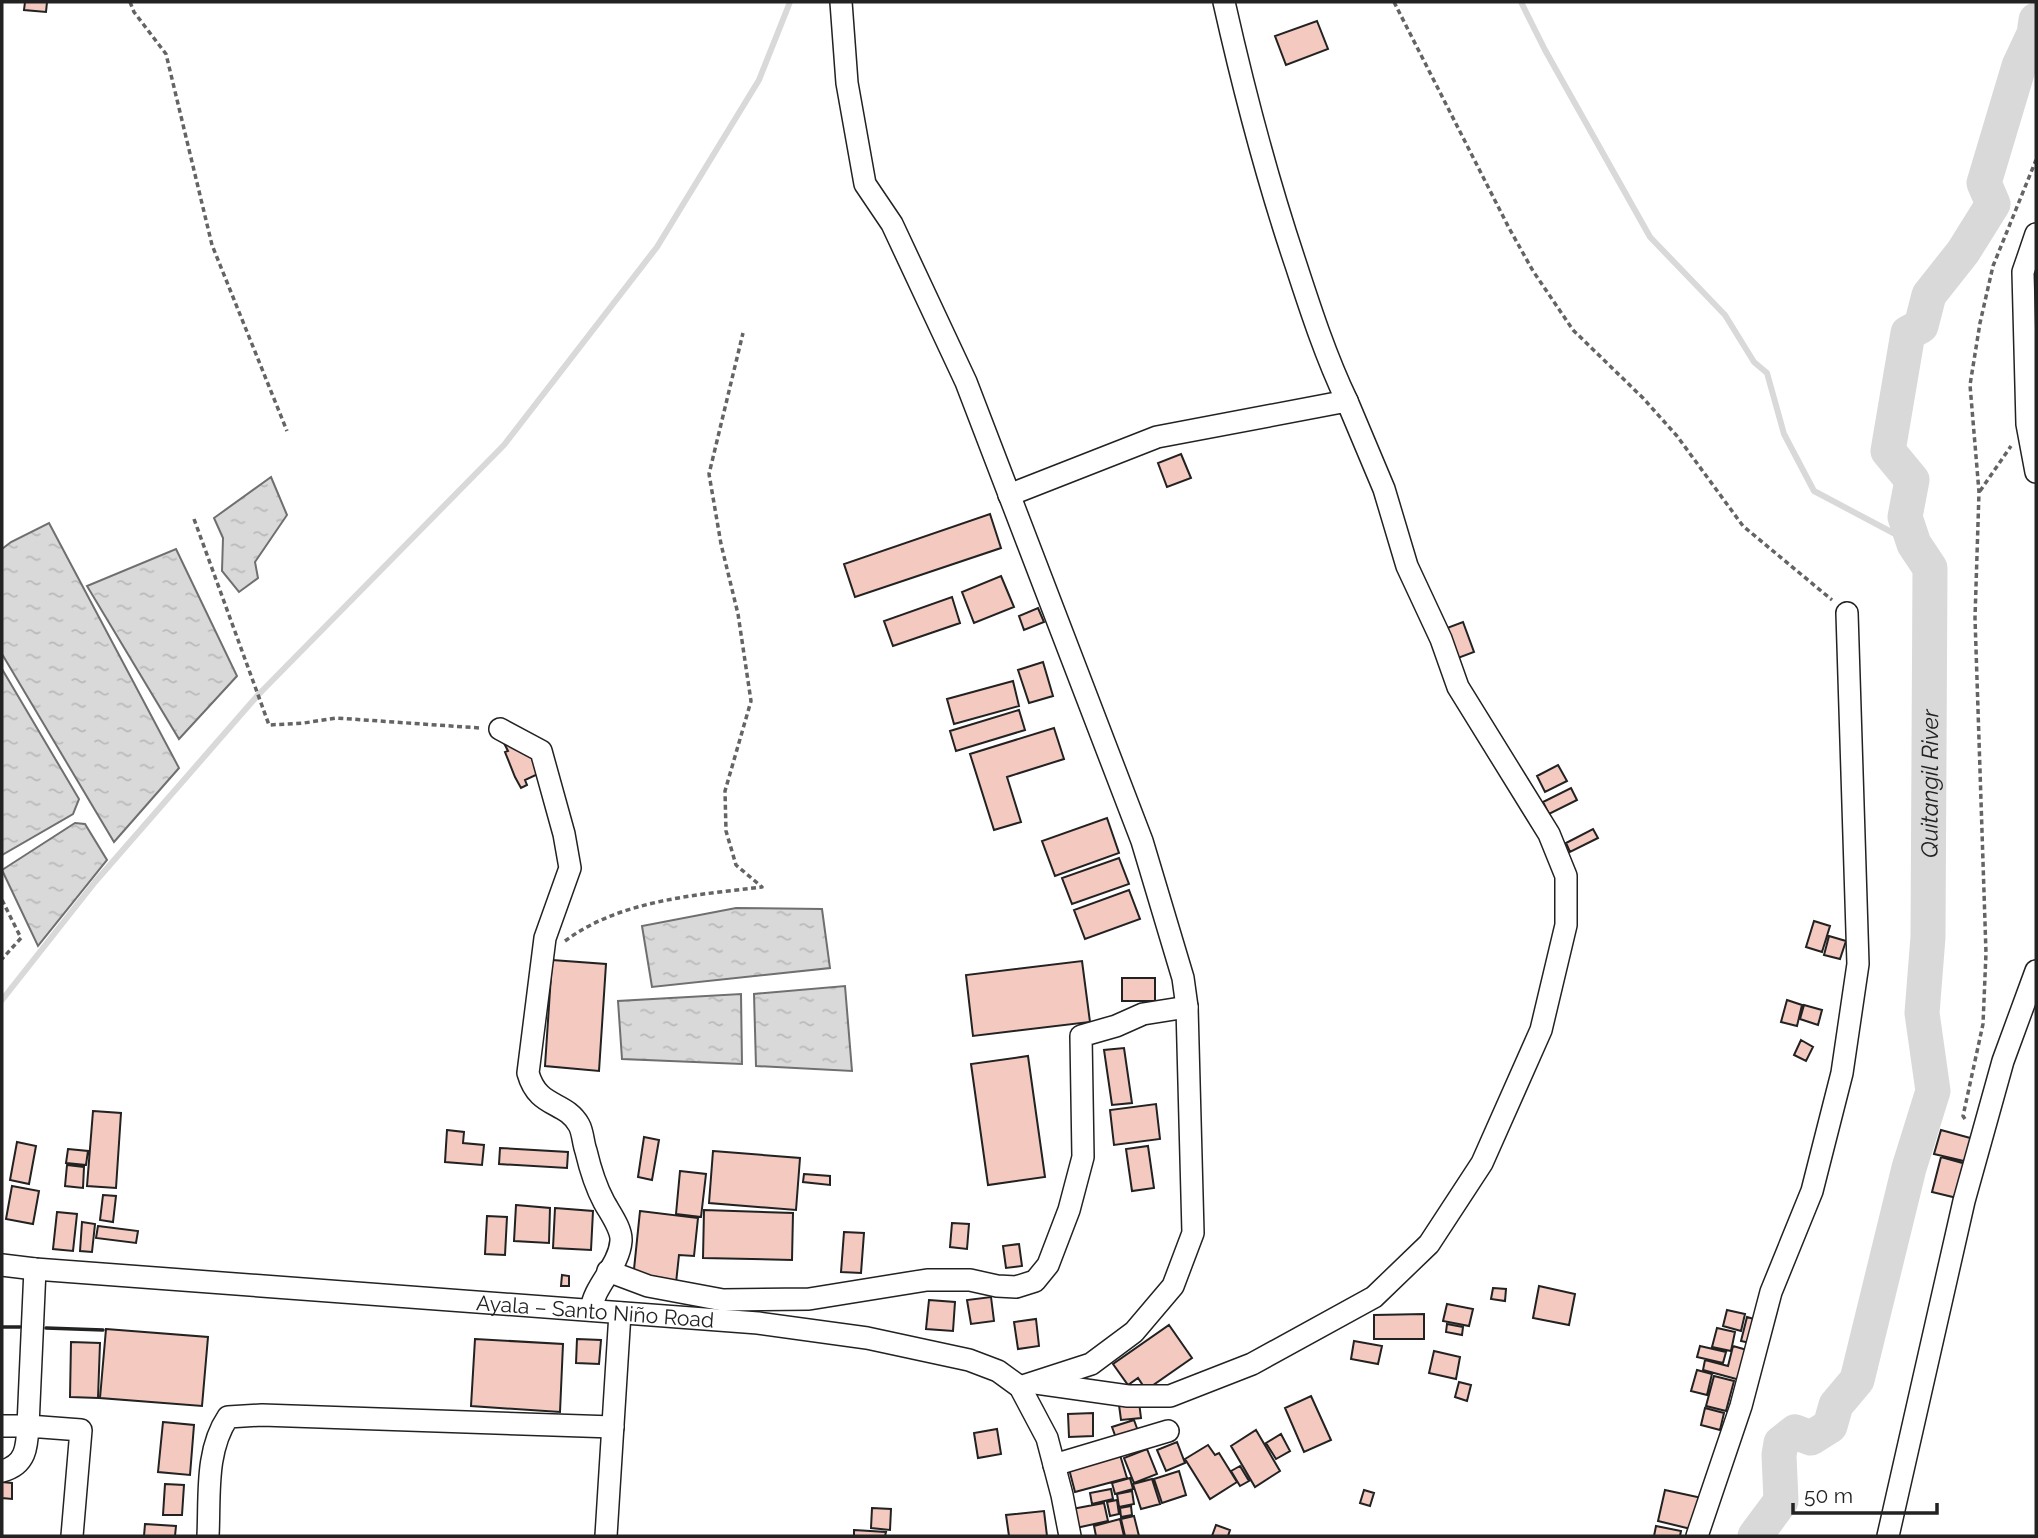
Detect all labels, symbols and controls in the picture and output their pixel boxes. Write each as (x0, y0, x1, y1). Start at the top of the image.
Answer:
water label: Quitangil River (1915, 708, 1943, 858)
street label: Ayala – Santo Niño Road (475, 1290, 715, 1332)
scale bar (1793, 1472, 1937, 1516)
text: 50 m (1804, 1483, 1853, 1508)

